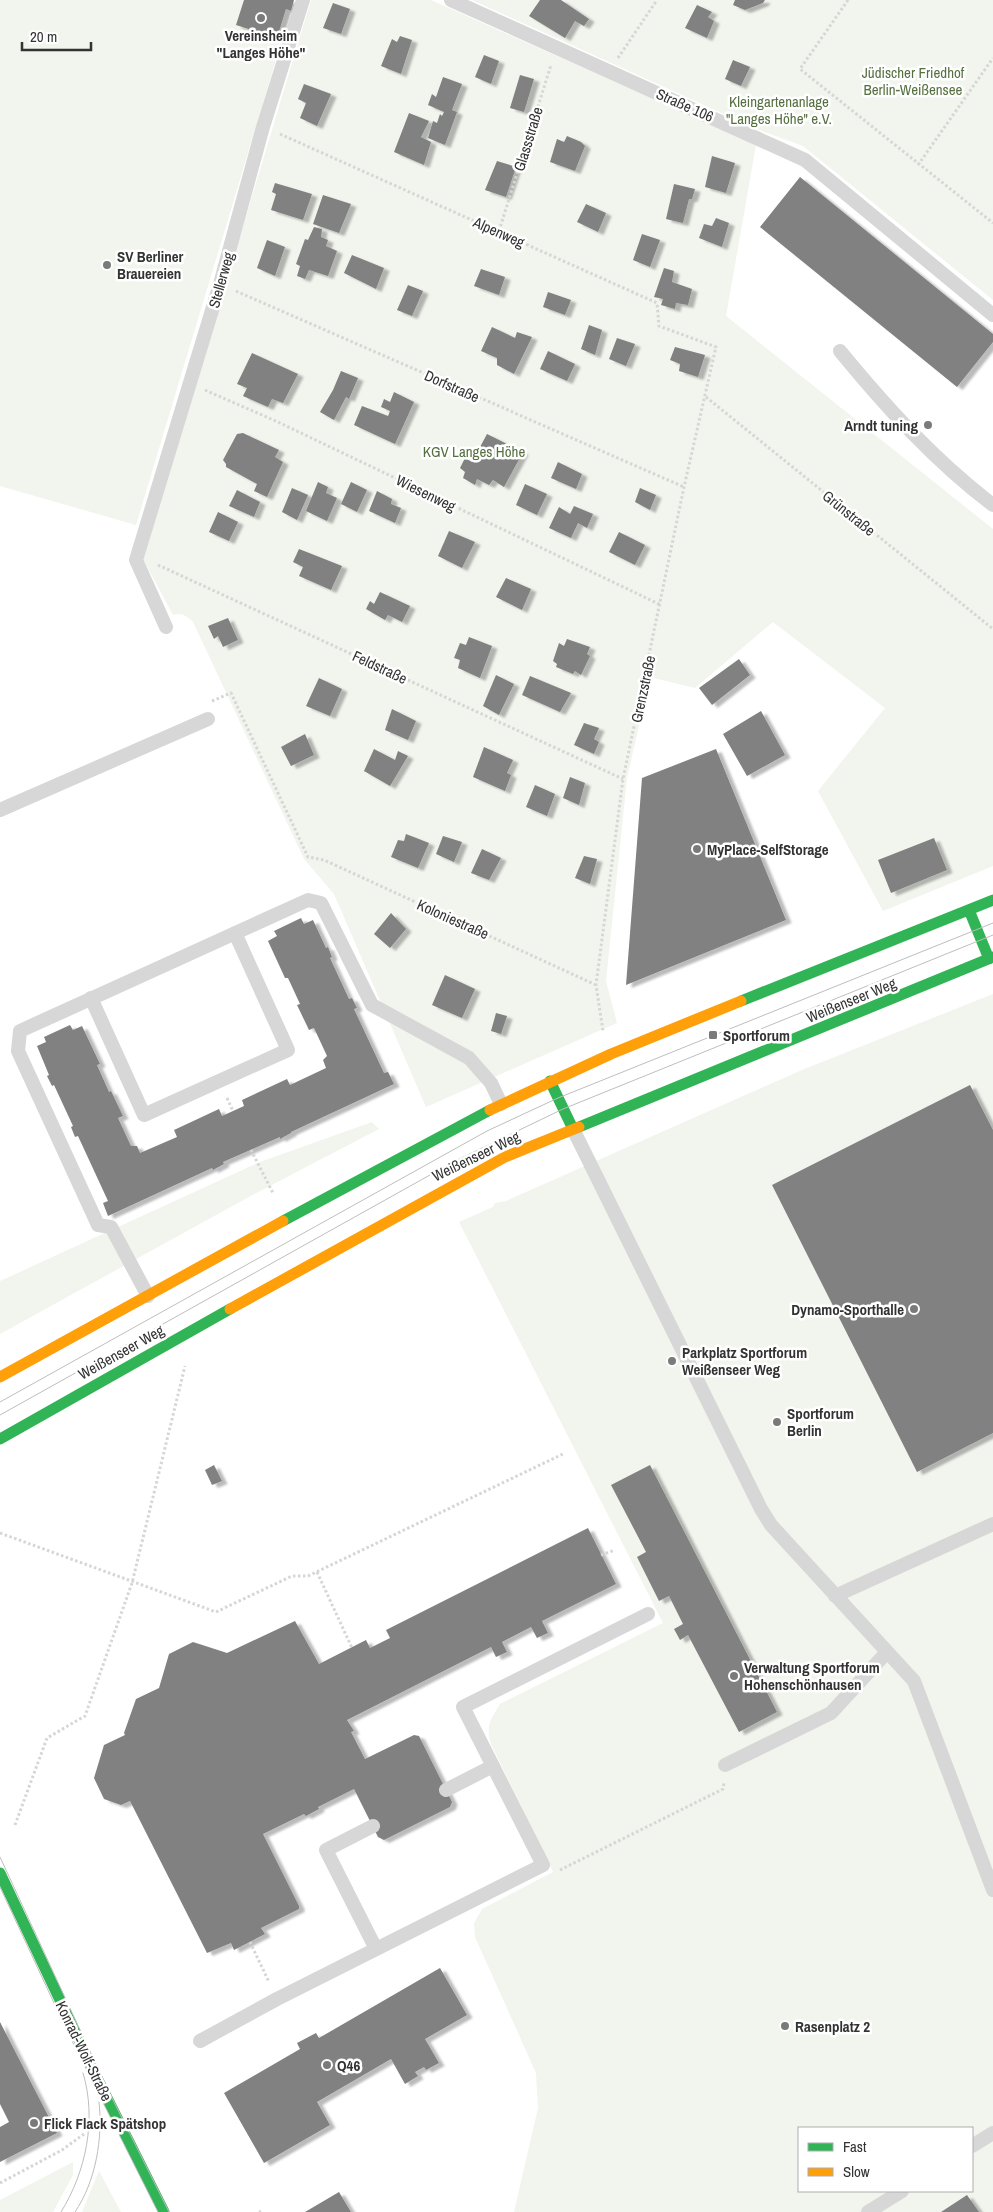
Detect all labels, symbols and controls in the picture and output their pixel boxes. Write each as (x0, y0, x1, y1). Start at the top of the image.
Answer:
marker: Vereinsheim "Langes Höhe" (255, 12, 267, 24)
scale bar (22, 20, 91, 52)
place label: Vereinsheim "Langes Höhe" (217, 25, 306, 63)
text: 20 m (30, 26, 57, 47)
park label: Jüdischer Friedhof Berlin-Weißensee (862, 62, 965, 100)
street label: Straße 106 (653, 83, 717, 127)
park label: Kleingartenanlage "Langes Höhe" e.V. (726, 91, 832, 129)
street label: Glassstraße (508, 104, 548, 174)
street label: Alpenweg (469, 211, 528, 253)
place label: SV Berliner Brauereien (117, 246, 184, 284)
street label: Stellerweg (203, 249, 239, 310)
marker: SV Berliner Brauereien (101, 259, 113, 271)
street label: Dorfstraße (421, 365, 483, 407)
place label: Arndt tuning (844, 415, 918, 436)
marker: Arndt tuning (922, 419, 934, 431)
park label: KGV Langes Höhe (423, 441, 525, 462)
street label: Wiesenweg (393, 469, 460, 517)
street label: Grünstraße (818, 485, 880, 541)
street label: Feldstraße (349, 645, 411, 689)
street label: Grenzstraße (626, 653, 660, 725)
place label: MyPlace-SelfStorage (707, 839, 829, 860)
marker: MyPlace-SelfStorage (691, 843, 703, 855)
street label: Koloniestraße (414, 894, 492, 944)
street label: Weißenseer Weg (803, 972, 899, 1028)
place label: Sportforum (723, 1025, 790, 1046)
marker: Sportforum (707, 1029, 719, 1041)
street label: Weißenseer Weg (429, 1126, 524, 1186)
place label: Dynamo-Sporthalle (791, 1299, 904, 1320)
marker: Dynamo-Sporthalle (908, 1303, 920, 1315)
street label: Weißenseer Weg (74, 1320, 168, 1384)
place label: Parkplatz Sportforum Weißenseer Weg (682, 1342, 807, 1380)
marker: Parkplatz Sportforum Weißenseer Weg (666, 1355, 678, 1367)
place label: Sportforum Berlin (787, 1403, 854, 1441)
marker: Sportforum Berlin (771, 1416, 783, 1428)
place label: Verwaltung Sportforum Hohenschönhausen (744, 1657, 880, 1695)
marker: Verwaltung Sportforum Hohenschönhausen (728, 1670, 740, 1682)
street label: Konrad-Wolf-Straße (51, 1997, 117, 2105)
place label: Rasenplatz 2 (795, 2016, 870, 2037)
marker: Rasenplatz 2 (779, 2020, 791, 2032)
place label: Q46 (337, 2055, 360, 2076)
marker: Q46 (321, 2059, 333, 2071)
place label: Flick Flack Spätshop (44, 2113, 166, 2134)
marker: Flick Flack Spätshop (28, 2117, 40, 2129)
legend (798, 2127, 973, 2192)
text: Fast (843, 2136, 867, 2157)
text: Slow (843, 2161, 870, 2182)

